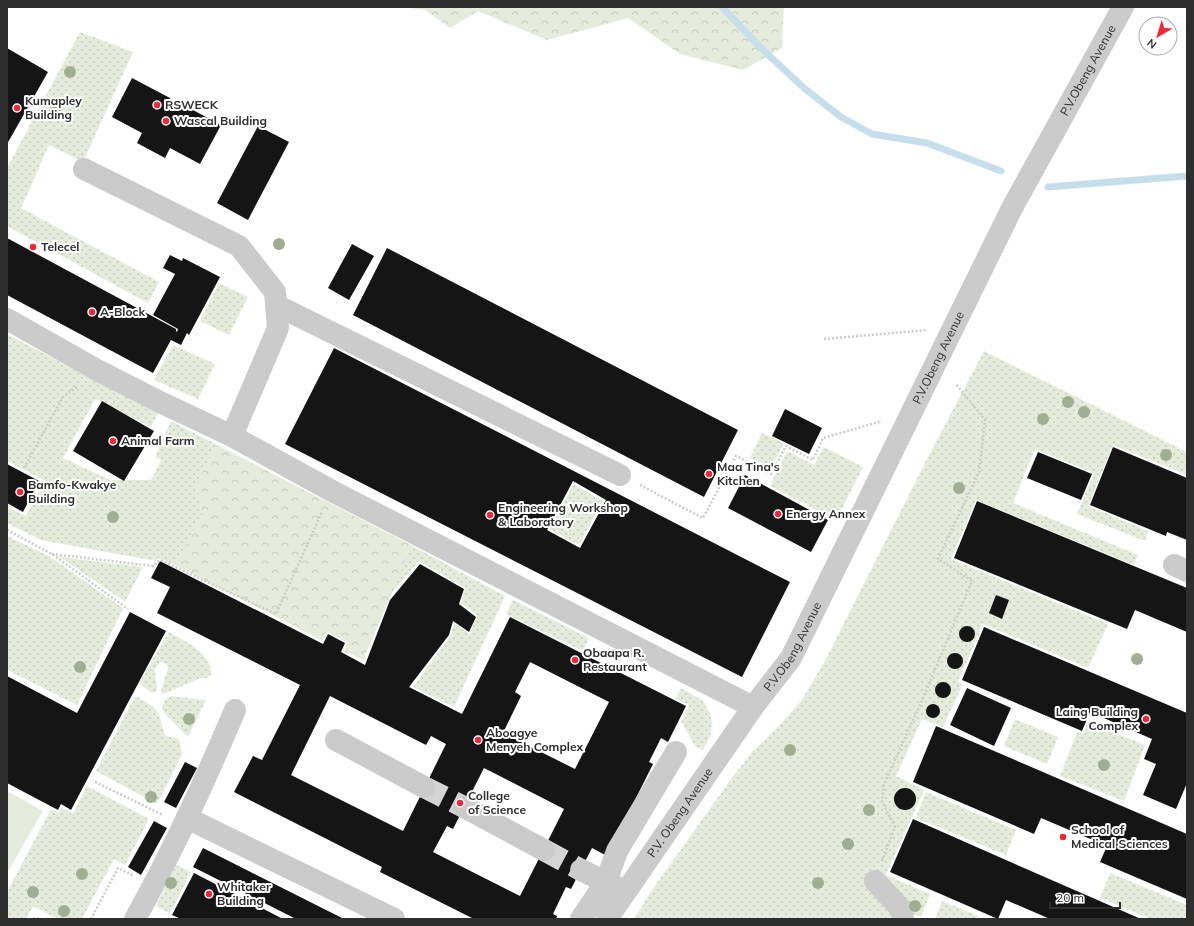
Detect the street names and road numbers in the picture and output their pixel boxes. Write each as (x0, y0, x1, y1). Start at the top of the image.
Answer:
street label: P.V.Obeng Avenue (1056, 22, 1119, 118)
street label: P.V.Obeng Avenue (909, 309, 967, 406)
street label: P.V.Obeng Avenue (760, 599, 824, 694)
street label: P.V. Obeng Avenue (644, 765, 716, 860)

